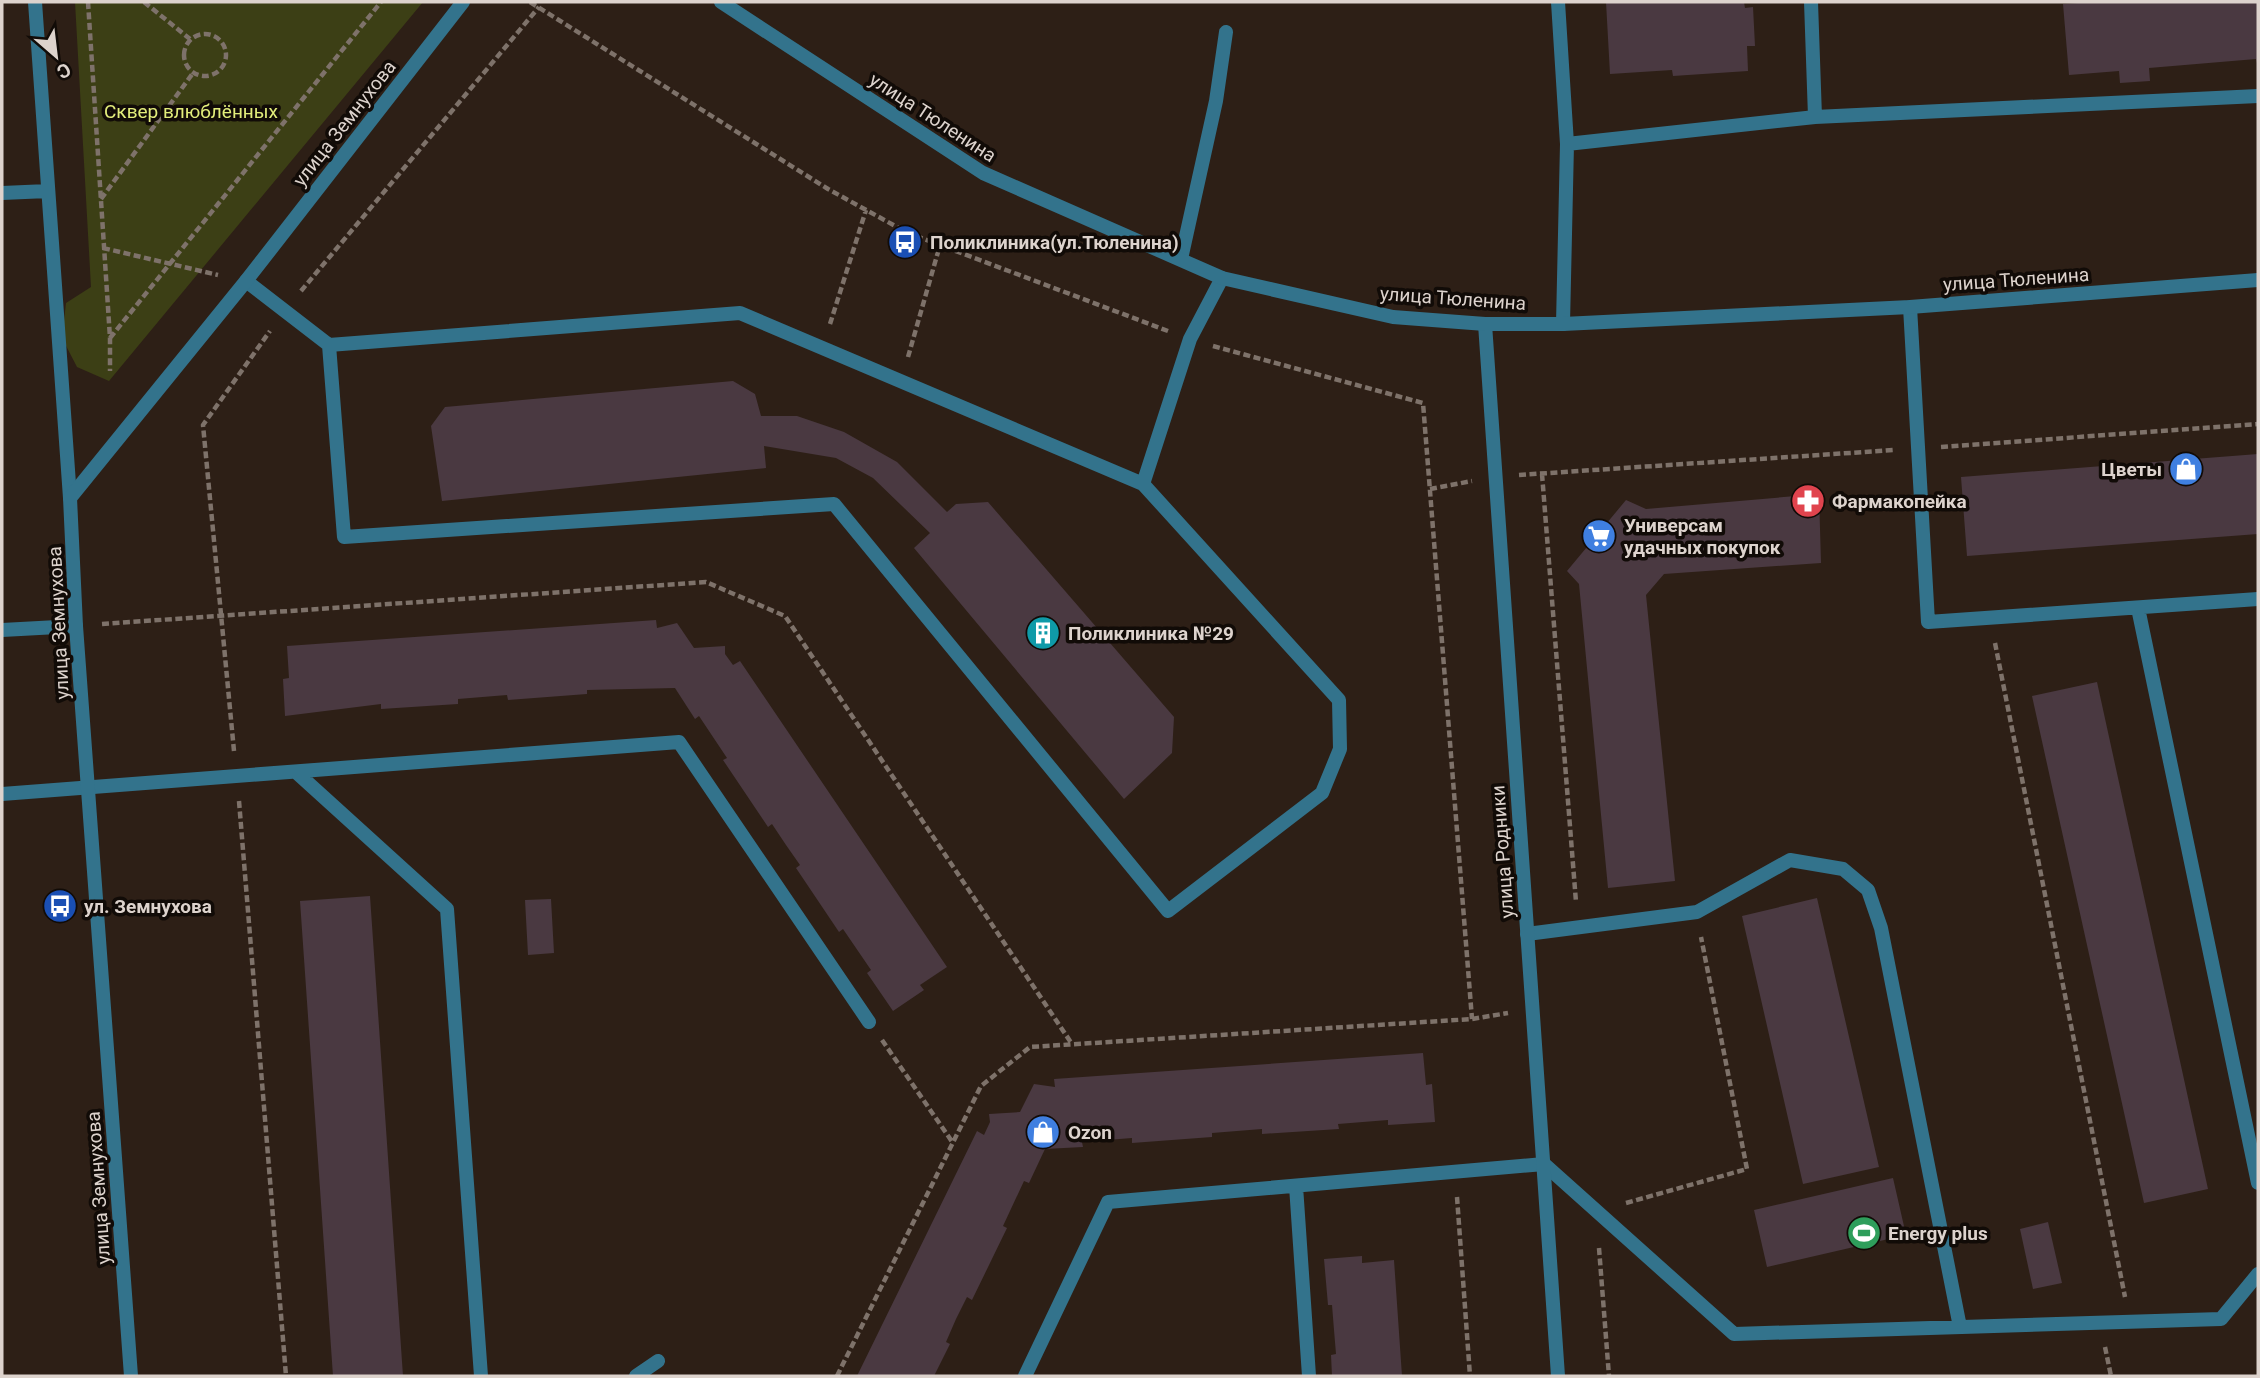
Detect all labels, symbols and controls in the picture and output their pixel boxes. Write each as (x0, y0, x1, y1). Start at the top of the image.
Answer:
north arrow (21, 21, 91, 91)
street label: улица Земнухова (288, 56, 401, 191)
text: С (53, 57, 75, 84)
street label: улица Тюленина (865, 68, 1000, 167)
park label: Сквер влюблённых (104, 100, 279, 123)
bus stop icon: Поликлиника(ул.Тюленина) (886, 223, 924, 261)
place label: Поликлиника(ул.Тюленина) (930, 231, 1179, 254)
street label: улица Тюленина (1942, 263, 2090, 296)
street label: улица Тюленина (1379, 282, 1527, 315)
shop icon: Цветы (2167, 450, 2205, 488)
place label: Цветы (2101, 458, 2162, 481)
pharmacy icon: Фармакопейка (1789, 482, 1827, 520)
place label: Фармакопейка (1832, 490, 1967, 513)
place label: Универсам удачных покупок (1624, 514, 1781, 559)
supermarket icon: Универсам удачных покупок (1580, 517, 1618, 555)
street label: улица Земнухова (43, 546, 74, 700)
building icon: Поликлиника №29 (1024, 614, 1062, 652)
place label: Поликлиника №29 (1068, 622, 1234, 645)
street label: улица Родники (1486, 785, 1519, 919)
bus stop icon: ул. Земнухова (41, 887, 79, 925)
place label: ул. Земнухова (84, 895, 212, 918)
street label: улица Земнухова (82, 1111, 115, 1265)
shop icon: Ozon (1024, 1113, 1062, 1151)
place label: Ozon (1068, 1121, 1112, 1144)
sports icon: Energy plus (1845, 1214, 1883, 1252)
place label: Energy plus (1888, 1222, 1988, 1245)

